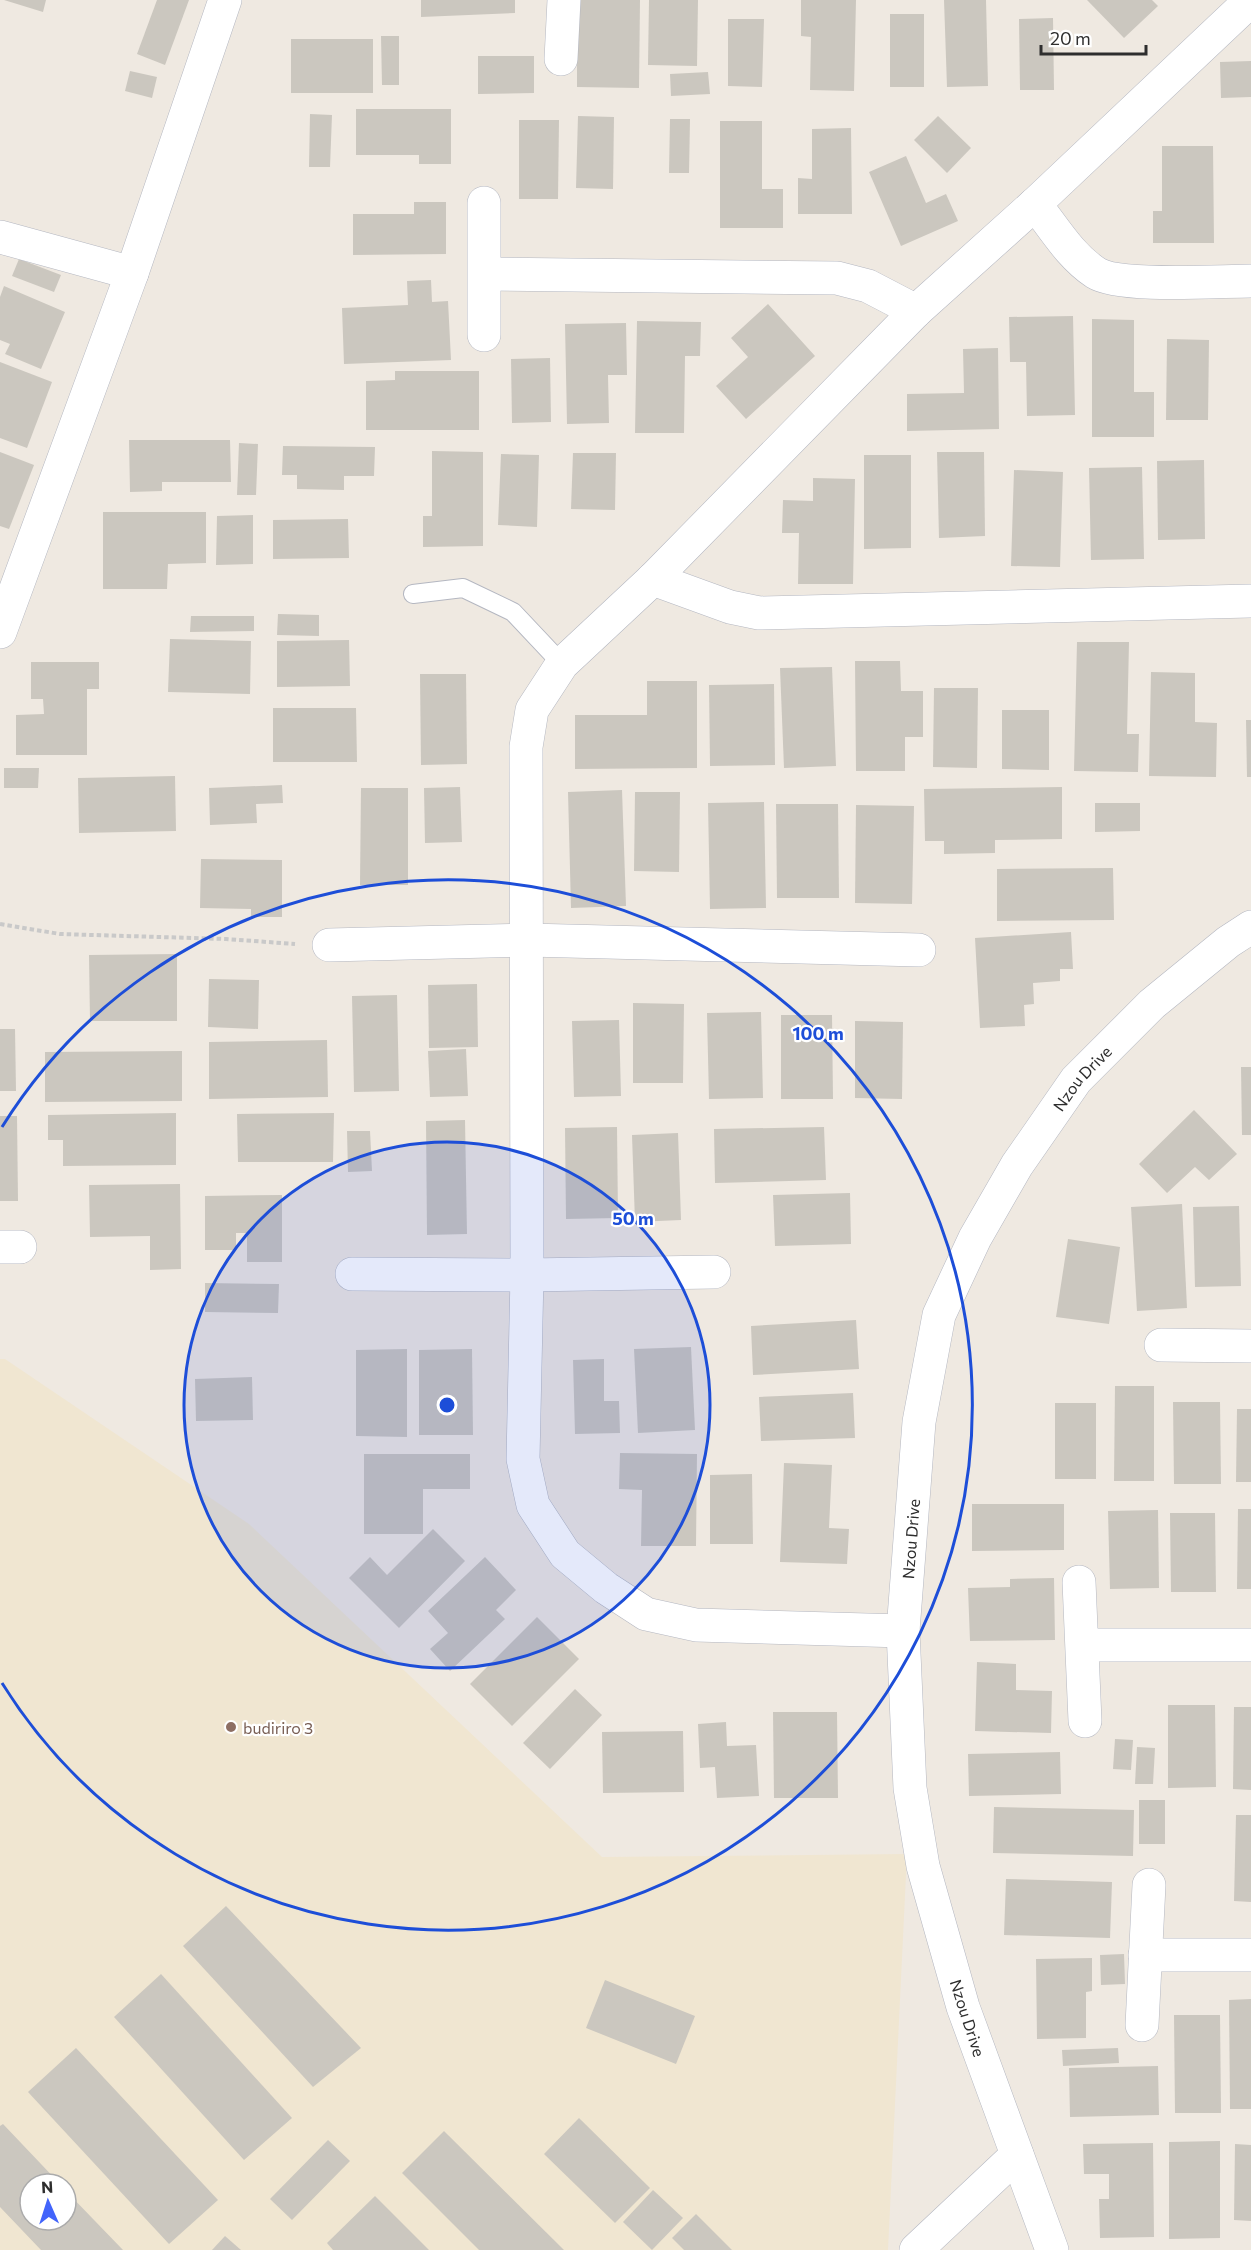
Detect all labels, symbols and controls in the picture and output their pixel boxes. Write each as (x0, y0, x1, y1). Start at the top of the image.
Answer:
scale bar (1041, 18, 1146, 56)
text: 20 m (1050, 27, 1091, 49)
text: 100 m (792, 1022, 844, 1044)
street label: Nzou Drive (1048, 1041, 1115, 1114)
text: 50 m (612, 1207, 654, 1229)
centre of rings (437, 1395, 457, 1415)
street label: Nzou Drive (898, 1498, 923, 1580)
place label: budiriro 3 (243, 1718, 313, 1737)
marker: budiriro 3 (224, 1720, 238, 1734)
street label: Nzou Drive (947, 1977, 989, 2059)
north arrow (18, 2172, 78, 2232)
text: N (41, 2177, 54, 2196)

